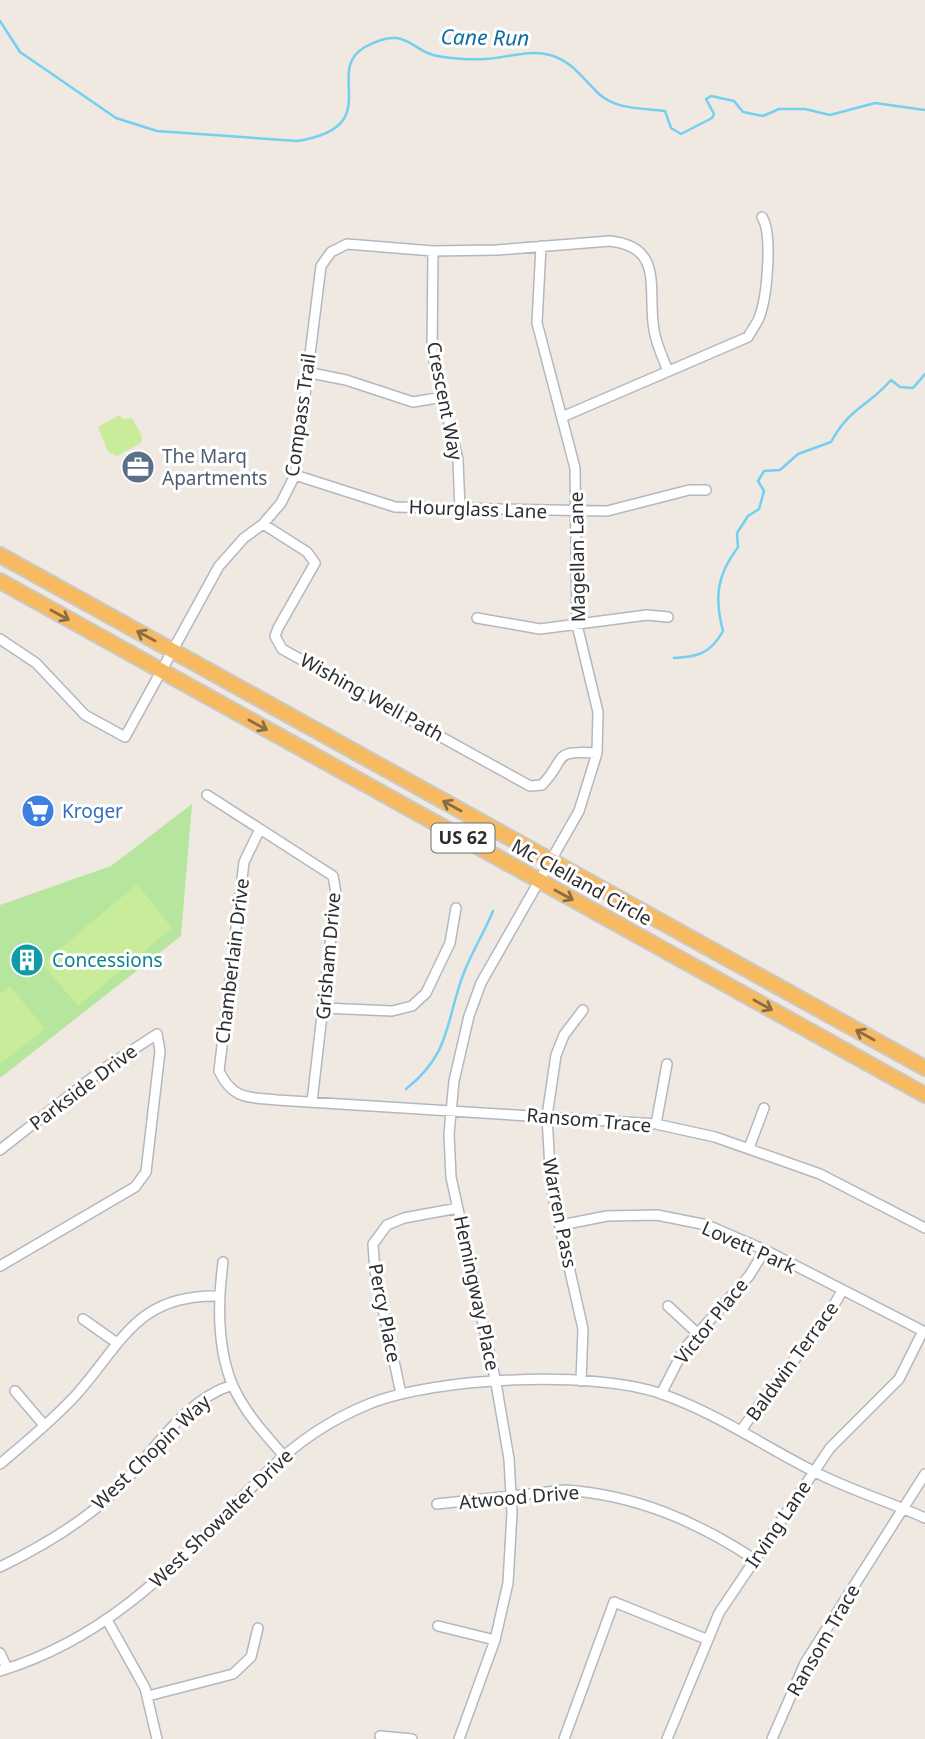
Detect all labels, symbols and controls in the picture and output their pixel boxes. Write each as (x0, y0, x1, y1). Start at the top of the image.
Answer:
water label: Cane Run (440, 22, 530, 52)
street label: Crescent Way (421, 339, 469, 463)
street label: Compass Trail (278, 352, 322, 478)
place label: The Marq Apartments (162, 443, 267, 491)
office icon: The Marq Apartments (119, 448, 157, 486)
street label: Magellan Lane (563, 492, 591, 622)
street label: Hourglass Lane (408, 494, 548, 524)
one-way arrow (49, 608, 69, 622)
one-way arrow (137, 629, 157, 643)
street label: Wishing Well Path (296, 647, 448, 747)
one-way arrow (248, 718, 268, 732)
supermarket icon: Kroger (19, 792, 57, 830)
place label: Kroger (62, 798, 123, 824)
one-way arrow (443, 799, 463, 813)
road number: US 62 (432, 824, 494, 852)
street label: Mc Clelland Circle (507, 833, 657, 931)
street label: Chamberlain Drive (209, 877, 255, 1045)
one-way arrow (554, 888, 574, 902)
street label: Grisham Drive (309, 891, 347, 1021)
building icon: Concessions (8, 941, 46, 979)
place label: Concessions (52, 947, 163, 973)
one-way arrow (753, 998, 773, 1012)
one-way arrow (856, 1028, 876, 1042)
street label: Parkside Drive (24, 1038, 142, 1136)
street label: Ransom Trace (526, 1102, 652, 1138)
street label: Warren Pass (537, 1156, 583, 1270)
street label: Hemingway Place (448, 1213, 506, 1373)
street label: Lovett Park (698, 1215, 800, 1279)
street label: Percy Place (363, 1261, 407, 1365)
street label: Victor Place (668, 1273, 754, 1369)
street label: Baldwin Terrace (740, 1296, 844, 1426)
street label: West Chopin Way (86, 1389, 216, 1515)
street label: West Showalter Drive (144, 1443, 298, 1593)
street label: Irving Lane (739, 1475, 817, 1573)
street label: Atwood Drive (458, 1479, 580, 1515)
street label: Ransom Trace (780, 1579, 866, 1701)

